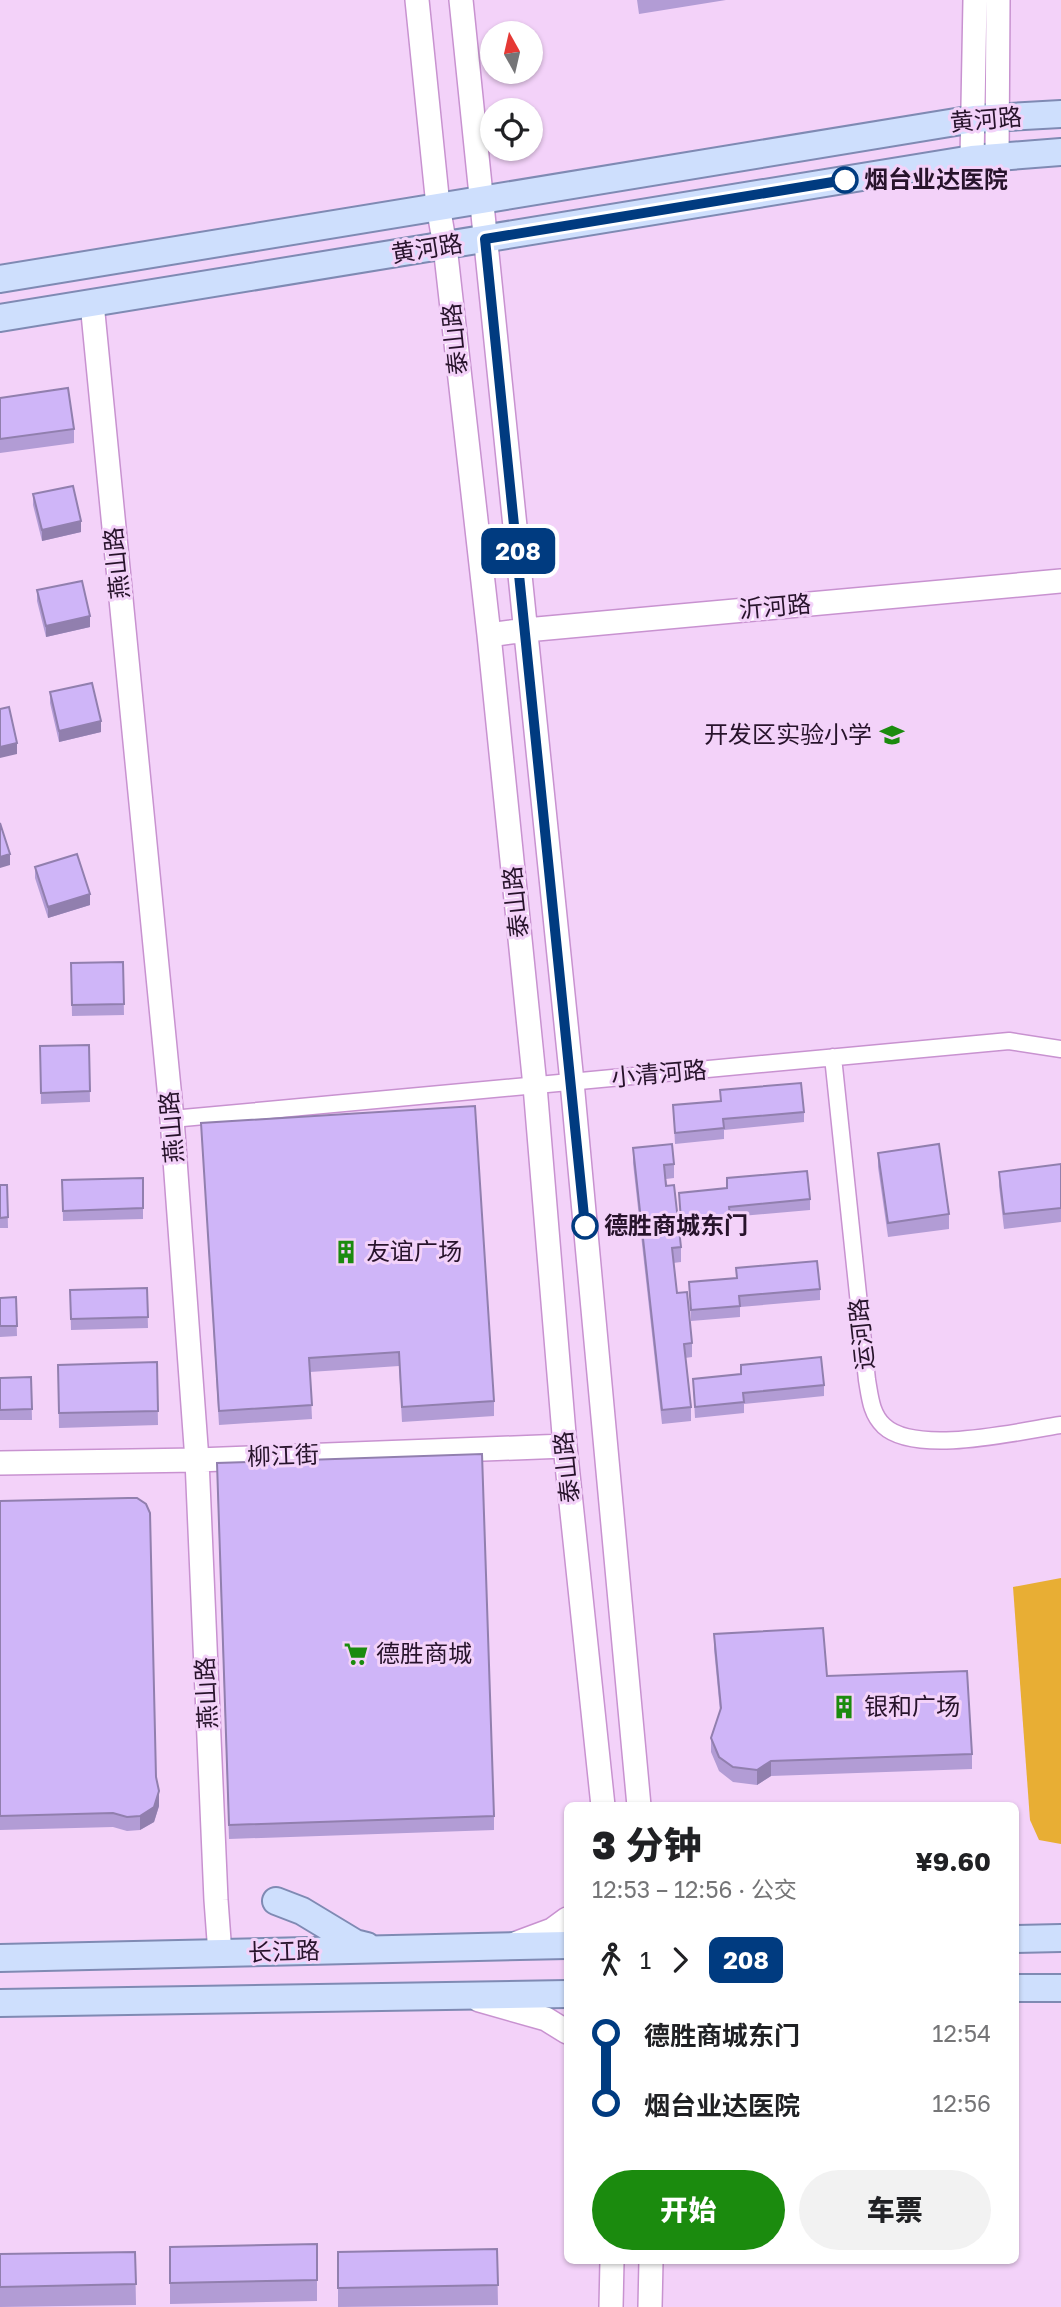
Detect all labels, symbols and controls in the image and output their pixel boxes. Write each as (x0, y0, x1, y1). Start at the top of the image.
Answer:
north arrow (480, 21, 542, 84)
map controls (480, 21, 543, 161)
button: locate (480, 98, 543, 161)
street label: 黄河路 (949, 101, 1023, 136)
place label: 烟台业达医院 (864, 164, 1008, 193)
marker: 烟台业达医院 (832, 167, 858, 193)
street label: 黄河路 (389, 228, 465, 267)
street label: 泰山路 (435, 302, 472, 376)
street label: 燕山路 (97, 526, 134, 600)
line badge: 208 (478, 528, 558, 574)
text: 208 (495, 536, 541, 565)
street label: 沂河路 (738, 588, 812, 623)
place label: 开发区实验小学 (704, 719, 872, 748)
school or university icon: 开发区实验小学 (878, 721, 906, 749)
street label: 泰山路 (496, 865, 533, 939)
street label: 小清河路 (610, 1054, 708, 1091)
street label: 燕山路 (153, 1090, 188, 1164)
place label: 德胜商城东门 (604, 1210, 748, 1239)
marker: 德胜商城东门 (572, 1213, 598, 1239)
place label: 友谊广场 (366, 1236, 462, 1265)
building icon: 友谊广场 (332, 1238, 360, 1266)
street label: 运河路 (842, 1297, 879, 1371)
street label: 泰山路 (547, 1430, 584, 1504)
street label: 柳江街 (246, 1439, 319, 1470)
place label: 德胜商城 (376, 1638, 472, 1667)
supermarket icon: 德胜商城 (342, 1640, 370, 1668)
street label: 燕山路 (189, 1656, 222, 1730)
place label: 银和广场 (864, 1691, 960, 1720)
building icon: 银和广场 (830, 1693, 858, 1721)
text: 3 分钟 (592, 1822, 701, 1867)
text: ¥9.60 (916, 1846, 991, 1877)
text: 12:53 – 12:56 · 公交 (592, 1875, 797, 1903)
street label: 长江路 (247, 1935, 320, 1966)
icon: walk (592, 1941, 630, 1979)
icon: forward (661, 1941, 699, 1979)
text: 208 (723, 1945, 769, 1974)
text: 1 (640, 1946, 651, 1974)
text: 12:54 (932, 2019, 991, 2047)
text: 德胜商城东门 (644, 2020, 800, 2051)
text: 12:56 (932, 2089, 991, 2117)
text: 烟台业达医院 (644, 2090, 800, 2121)
button: 开始 (592, 2170, 785, 2250)
button: 车票 (799, 2170, 991, 2250)

